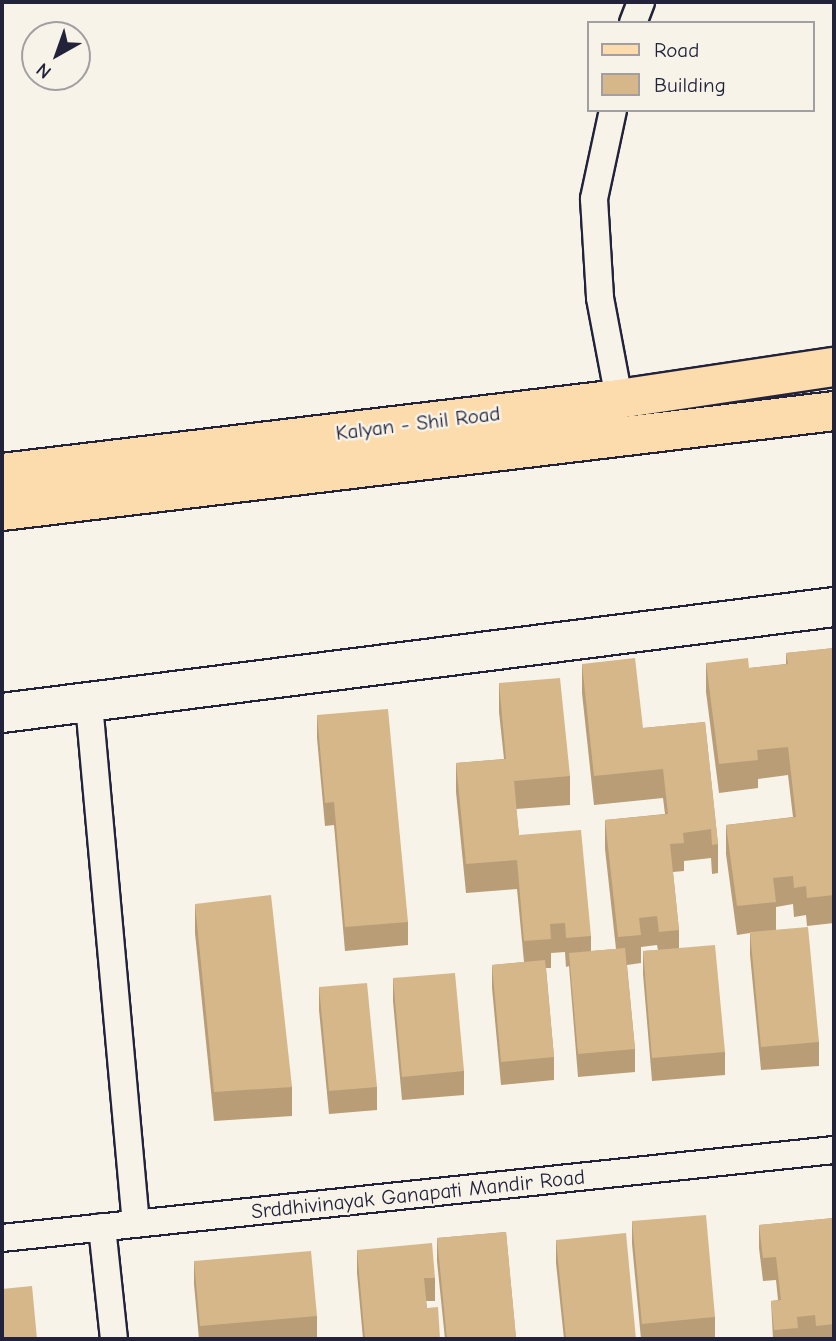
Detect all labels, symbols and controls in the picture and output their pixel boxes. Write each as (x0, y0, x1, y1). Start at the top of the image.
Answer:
north arrow (21, 21, 91, 91)
legend (588, 21, 815, 112)
text: Road (654, 38, 699, 62)
text: N (32, 58, 56, 83)
text: Building (654, 73, 726, 97)
street label: Kalyan - Shil Road (334, 400, 502, 446)
street label: Srddhivinayak Ganapati Mandir Road (250, 1164, 586, 1224)

